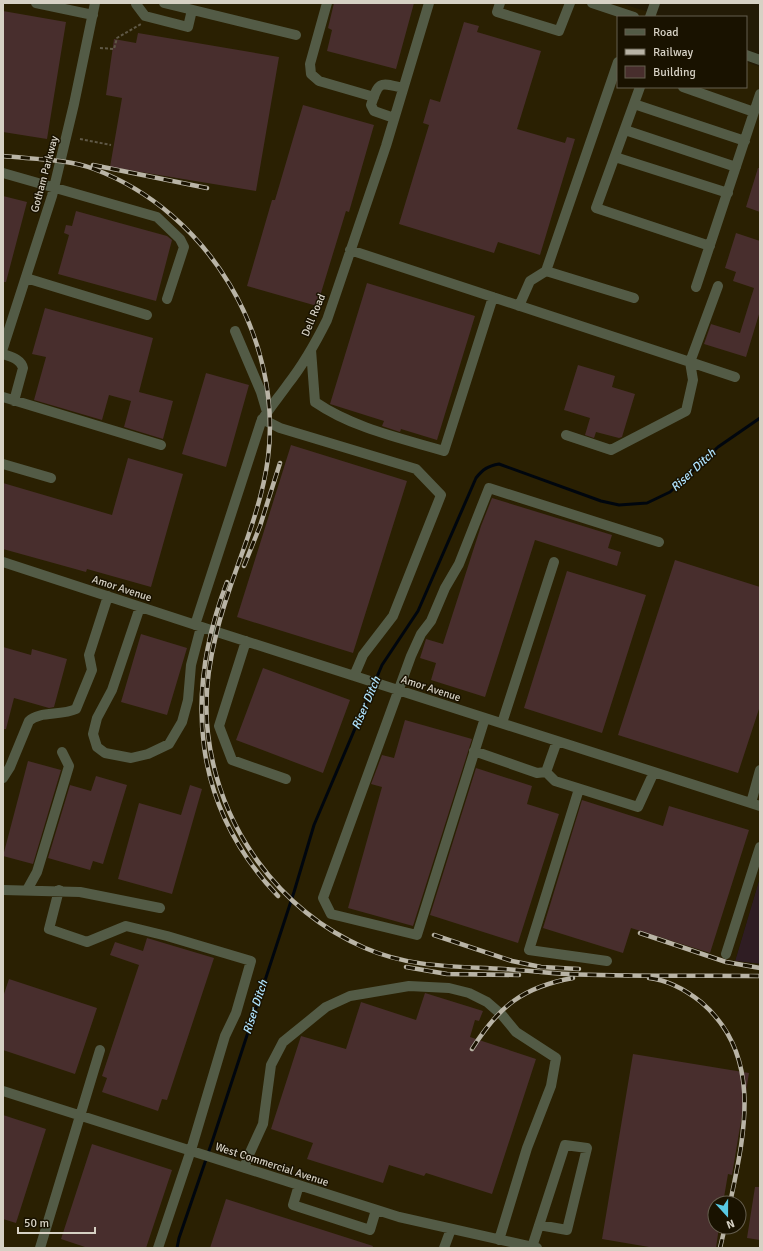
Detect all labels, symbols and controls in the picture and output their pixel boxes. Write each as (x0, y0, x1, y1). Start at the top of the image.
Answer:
legend (617, 16, 747, 88)
text: Road (653, 25, 679, 40)
text: Railway (653, 45, 693, 60)
text: Building (653, 65, 696, 80)
street label: Gotham Parkway (28, 134, 61, 214)
street label: Dell Road (299, 292, 328, 338)
water label: Riser Ditch (668, 445, 719, 495)
street label: Amor Avenue (90, 573, 153, 604)
street label: Amor Avenue (399, 673, 462, 704)
water label: Riser Ditch (349, 674, 384, 732)
water label: Riser Ditch (240, 978, 271, 1036)
street label: West Commercial Avenue (213, 1140, 330, 1189)
north arrow (707, 1195, 747, 1235)
scale bar (18, 1209, 95, 1235)
text: 50 m (24, 1216, 49, 1231)
text: N (725, 1216, 736, 1231)

